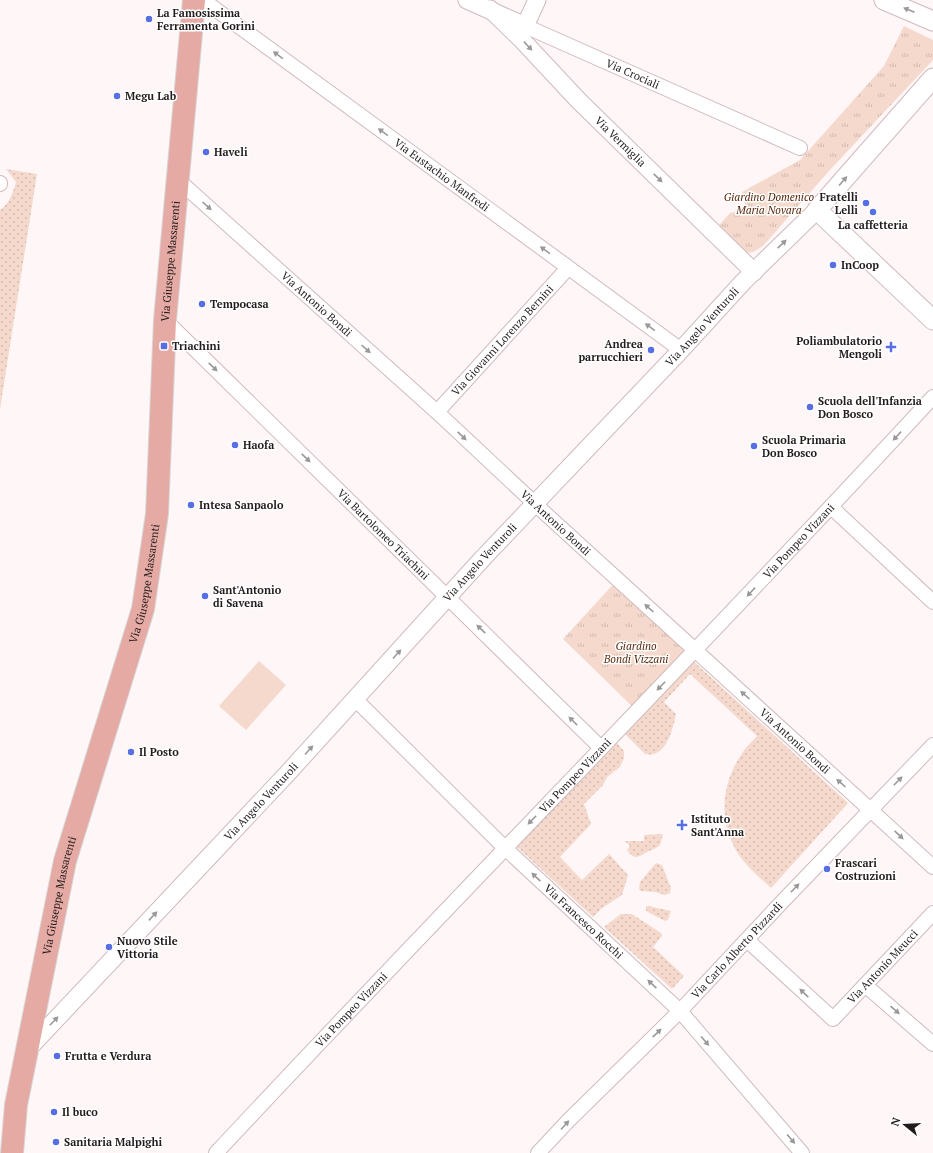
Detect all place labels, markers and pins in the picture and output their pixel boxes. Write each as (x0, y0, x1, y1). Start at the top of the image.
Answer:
place label: La Famosissima Ferramenta Gorini (157, 6, 255, 33)
marker: La Famosissima Ferramenta Gorini (144, 14, 154, 24)
place label: Megu Lab (125, 89, 177, 103)
marker: Megu Lab (112, 91, 122, 101)
place label: Haveli (214, 145, 248, 159)
marker: Haveli (201, 147, 211, 157)
place label: Fratelli Lelli (820, 190, 858, 217)
marker: Fratelli Lelli (861, 198, 871, 208)
marker: La caffetteria (868, 207, 878, 217)
place label: La caffetteria (838, 218, 908, 232)
place label: InCoop (841, 258, 879, 272)
marker: InCoop (828, 260, 838, 270)
place label: Tempocasa (210, 297, 269, 311)
marker: Tempocasa (197, 299, 207, 309)
place label: Poliambulatorio Mengoli (796, 334, 882, 361)
place label: Andrea parrucchieri (578, 337, 643, 364)
place label: Triachini (172, 339, 221, 353)
marker: Triachini (159, 341, 169, 351)
marker: Poliambulatorio Mengoli (885, 341, 897, 353)
marker: Andrea parrucchieri (646, 345, 656, 355)
place label: Scuola dell'Infanzia Don Bosco (818, 394, 922, 421)
marker: Scuola dell'Infanzia Don Bosco (805, 402, 815, 412)
place label: Scuola Primaria Don Bosco (762, 433, 846, 460)
place label: Haofa (243, 438, 274, 452)
marker: Haofa (230, 440, 240, 450)
marker: Scuola Primaria Don Bosco (749, 441, 759, 451)
place label: Intesa Sanpaolo (199, 498, 284, 512)
marker: Intesa Sanpaolo (186, 500, 196, 510)
place label: Sant'Antonio di Savena (213, 583, 282, 610)
marker: Sant'Antonio di Savena (200, 591, 210, 601)
place label: Il Posto (139, 745, 179, 759)
marker: Il Posto (126, 747, 136, 757)
place label: Istituto Sant'Anna (691, 812, 744, 839)
marker: Istituto Sant'Anna (676, 819, 688, 831)
place label: Frascari Costruzioni (835, 856, 896, 883)
marker: Frascari Costruzioni (822, 864, 832, 874)
place label: Nuovo Stile Vittoria (117, 934, 178, 961)
marker: Nuovo Stile Vittoria (104, 942, 114, 952)
place label: Frutta e Verdura (65, 1049, 151, 1063)
marker: Frutta e Verdura (52, 1051, 62, 1061)
place label: Il buco (62, 1105, 98, 1119)
marker: Il buco (49, 1107, 59, 1117)
place label: Sanitaria Malpighi (64, 1135, 163, 1149)
marker: Sanitaria Malpighi (51, 1137, 61, 1147)

